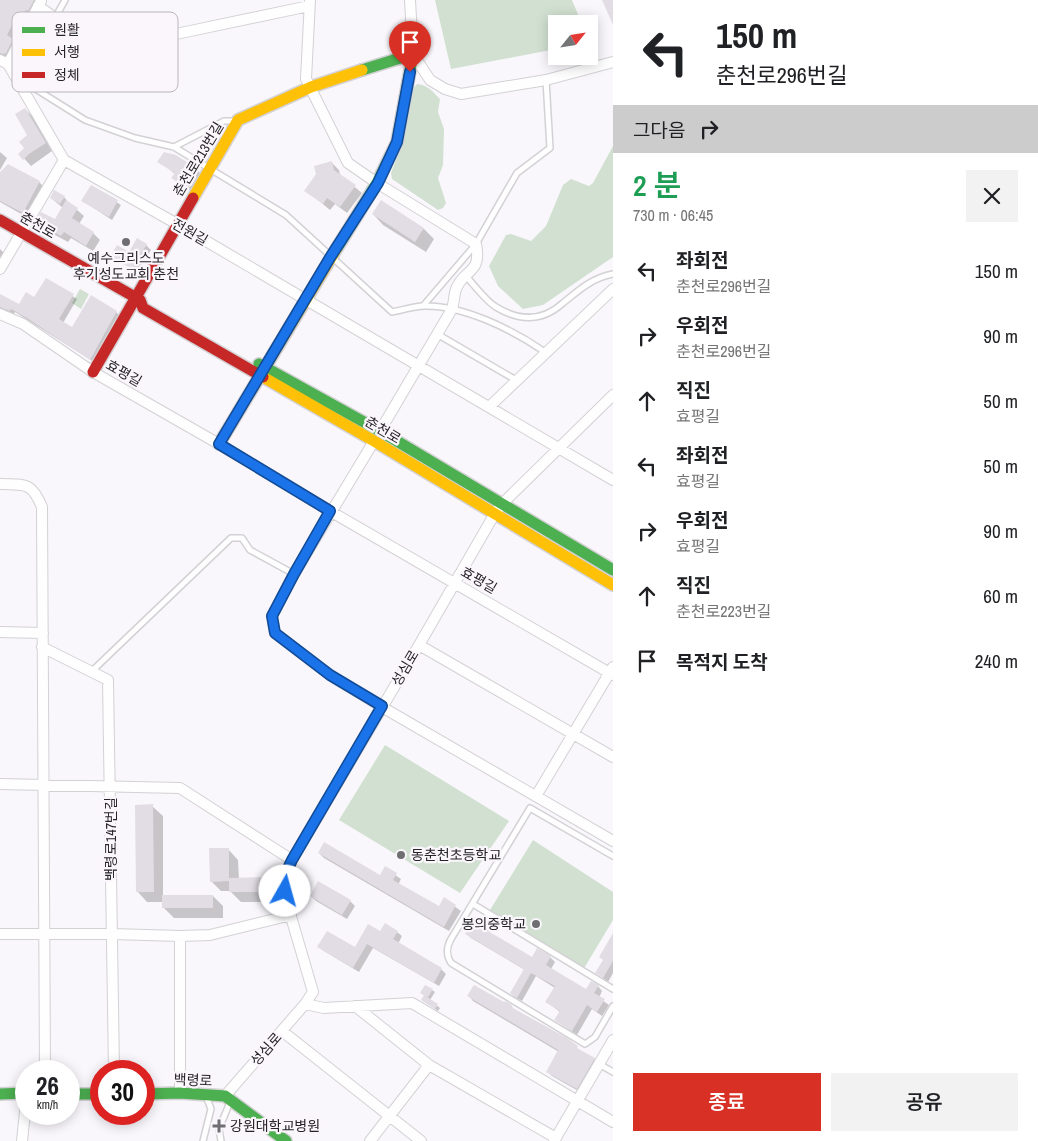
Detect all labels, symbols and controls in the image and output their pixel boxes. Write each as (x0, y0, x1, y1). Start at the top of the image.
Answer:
legend (12, 12, 178, 92)
text: 150 m (716, 12, 797, 59)
north arrow (548, 15, 598, 65)
map controls (548, 15, 598, 65)
icon: left (633, 20, 698, 85)
text: 원활 (54, 21, 80, 39)
pin (389, 21, 431, 72)
icon: arrive (396, 28, 424, 56)
text: 서행 (54, 43, 80, 61)
text: 춘천로296번길 (716, 60, 847, 90)
text: 정체 (54, 66, 80, 84)
icon: right (695, 115, 723, 143)
text: 그다음 (633, 117, 685, 143)
street label: 춘천로213번길 (169, 119, 227, 199)
text: 2 분 (633, 165, 681, 205)
button: close (966, 170, 1018, 222)
text: 730 m · 06:45 (633, 204, 713, 226)
street label: 춘천로 (17, 208, 59, 243)
street label: 전원길 (169, 215, 211, 249)
marker: 예수그리스도 후기성도교회 춘천 (120, 236, 132, 248)
text: 좌회전 (676, 247, 728, 273)
place label: 예수그리스도 후기성도교회 춘천 (73, 249, 179, 283)
icon: left (633, 257, 661, 285)
text: 150 m (975, 258, 1018, 284)
text: 춘천로296번길 (676, 275, 772, 297)
text: 우회전 (676, 312, 728, 338)
icon: right (633, 322, 661, 350)
text: 90 m (983, 323, 1018, 349)
text: 춘천로296번길 (676, 340, 772, 362)
street label: 효평길 (103, 356, 145, 390)
text: 직진 (676, 377, 711, 403)
icon: ahead (633, 387, 661, 415)
text: 50 m (983, 388, 1018, 414)
text: 효평길 (676, 405, 720, 427)
street label: 춘천로 (362, 412, 404, 448)
text: 좌회전 (676, 442, 728, 468)
icon: left (633, 452, 661, 480)
text: 50 m (983, 453, 1018, 479)
text: 효평길 (676, 470, 720, 492)
text: 우회전 (676, 507, 728, 533)
icon: right (633, 517, 661, 545)
text: 90 m (983, 518, 1018, 544)
text: 효평길 (676, 535, 720, 557)
street label: 효평길 (458, 563, 500, 597)
text: 직진 (676, 572, 711, 598)
icon: ahead (633, 582, 661, 610)
text: 60 m (983, 583, 1018, 609)
text: 춘천로223번길 (676, 600, 772, 622)
street label: 성심로 (387, 647, 423, 689)
icon: arrive (633, 647, 661, 675)
text: 240 m (975, 648, 1018, 674)
text: 목적지 도착 (676, 649, 768, 675)
street label: 백령로147번길 (102, 797, 120, 881)
place label: 동춘천초등학교 (411, 846, 501, 864)
marker: 동춘천초등학교 (395, 849, 407, 861)
position arrow (258, 864, 310, 916)
place label: 봉의중학교 (462, 915, 526, 933)
marker: 봉의중학교 (530, 918, 542, 930)
street label: 성심로 (247, 1028, 286, 1069)
speed limit sign: 30 (90, 1060, 155, 1125)
text: 26 (36, 1069, 59, 1103)
street label: 백령로 (173, 1070, 213, 1090)
button: 종료 (633, 1073, 821, 1131)
button: 공유 (831, 1073, 1018, 1131)
text: km/h (37, 1097, 58, 1113)
place label: 강원대학교병원 (230, 1117, 320, 1135)
marker: 강원대학교병원 (212, 1119, 226, 1133)

